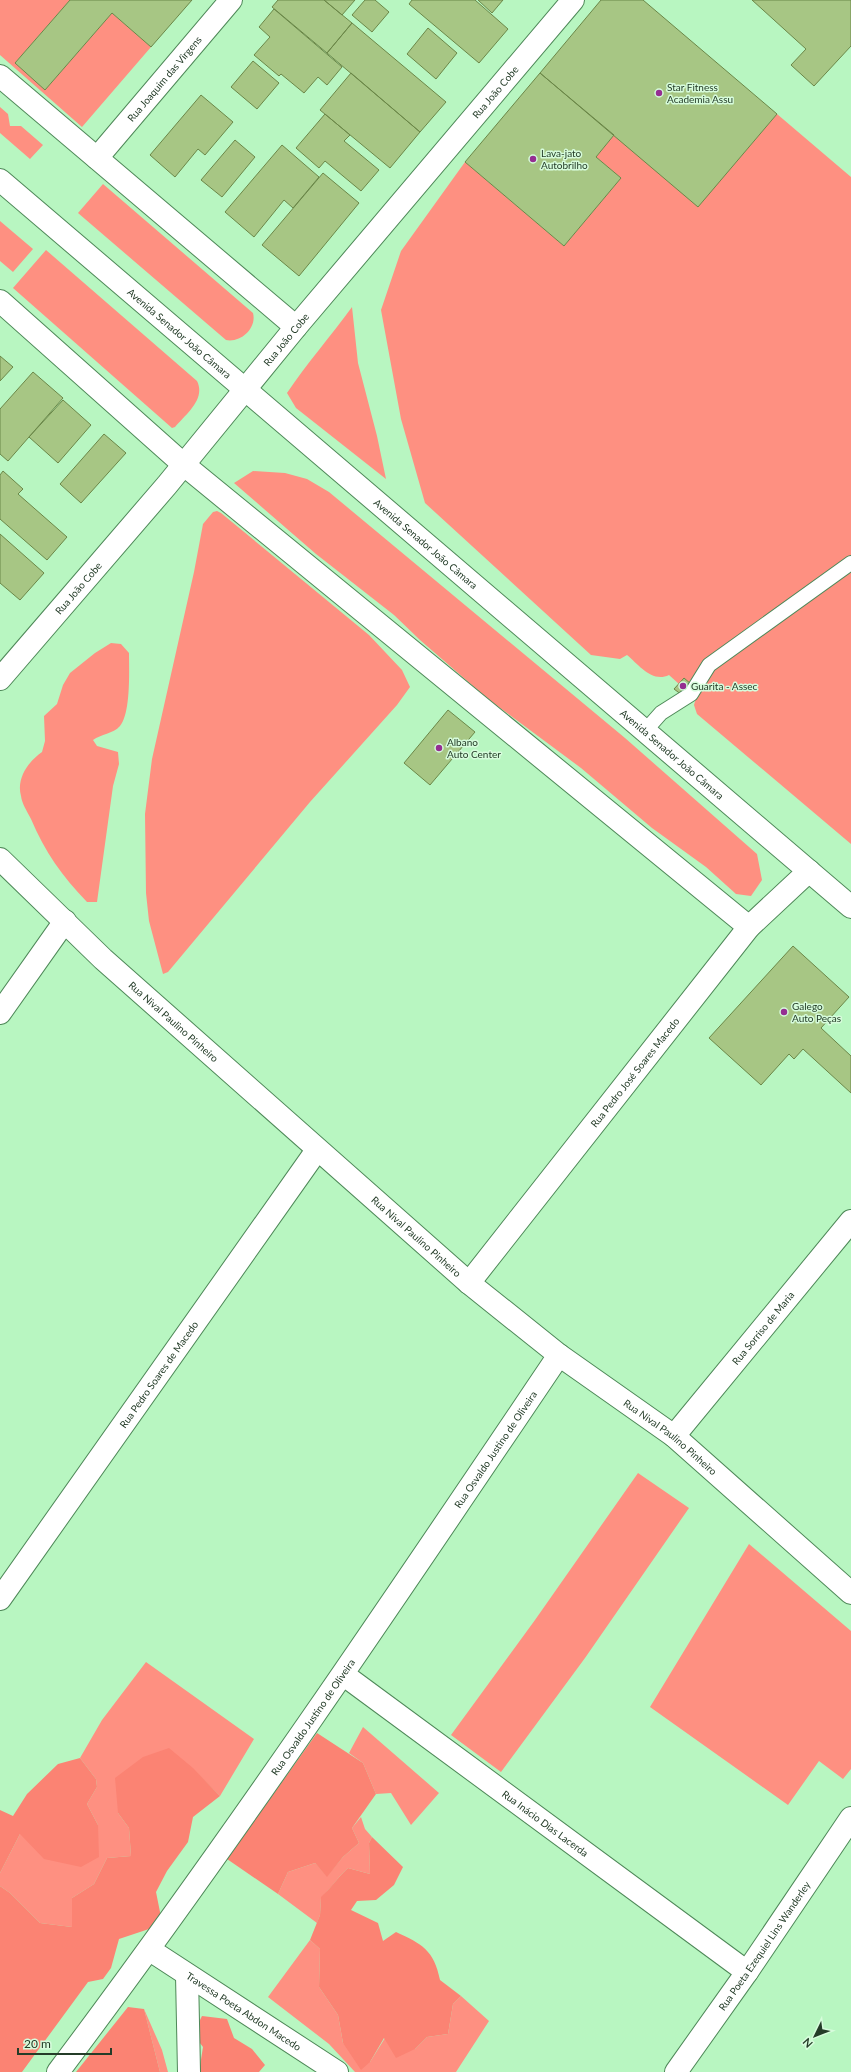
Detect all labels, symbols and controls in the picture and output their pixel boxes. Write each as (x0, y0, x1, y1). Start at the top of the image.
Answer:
street label: Rua Joaquim das Virgens (125, 34, 204, 124)
street label: Rua João Cobe (470, 63, 521, 121)
place label: Star Fitness Academia Assu (667, 81, 733, 105)
marker: Star Fitness Academia Assu (654, 88, 664, 98)
place label: Lava-jato Autobrilho (541, 147, 588, 171)
marker: Lava-jato Autobrilho (528, 154, 538, 164)
street label: Avenida Senador João Câmara (125, 286, 234, 381)
street label: Rua João Cobe (261, 310, 311, 368)
street label: Avenida Senador João Câmara (372, 496, 480, 591)
street label: Rua João Cobe (53, 560, 104, 617)
place label: Guarita - Assec (691, 680, 758, 692)
marker: Guarita - Assec (678, 681, 688, 691)
street label: Avenida Senador João Câmara (618, 707, 726, 802)
place label: Albano Auto Center (447, 736, 501, 760)
marker: Albano Auto Center (434, 743, 444, 753)
street label: Rua Nival Paulino Pinheiro (126, 979, 221, 1065)
place label: Galego Auto Peças (792, 1000, 841, 1024)
marker: Galego Auto Peças (779, 1007, 789, 1017)
street label: Rua Pedro José Soares Macedo (588, 1015, 682, 1130)
street label: Rua Nival Paulino Pinheiro (369, 1194, 464, 1279)
street label: Rua Sorriso de Maria (729, 1289, 797, 1367)
street label: Rua Pedro Soares de Macedo (117, 1318, 201, 1430)
street label: Rua Osvaldo Justino de Oliveira (452, 1388, 539, 1510)
street label: Rua Nival Paulino Pinheiro (621, 1397, 720, 1478)
street label: Rua Osvaldo Justino de Oliveira (268, 1657, 357, 1777)
street label: Rua Inácio Dias Lacerda (500, 1788, 591, 1859)
street label: Rua Poeta Ezequiel Lins Wanderley (716, 1878, 813, 2013)
street label: Travessa Poeta Abdon Macedo (184, 1969, 304, 2053)
north arrow (795, 2016, 835, 2056)
scale bar (18, 2030, 111, 2056)
text: 20 m (24, 2036, 51, 2051)
text: N (800, 2036, 815, 2051)

